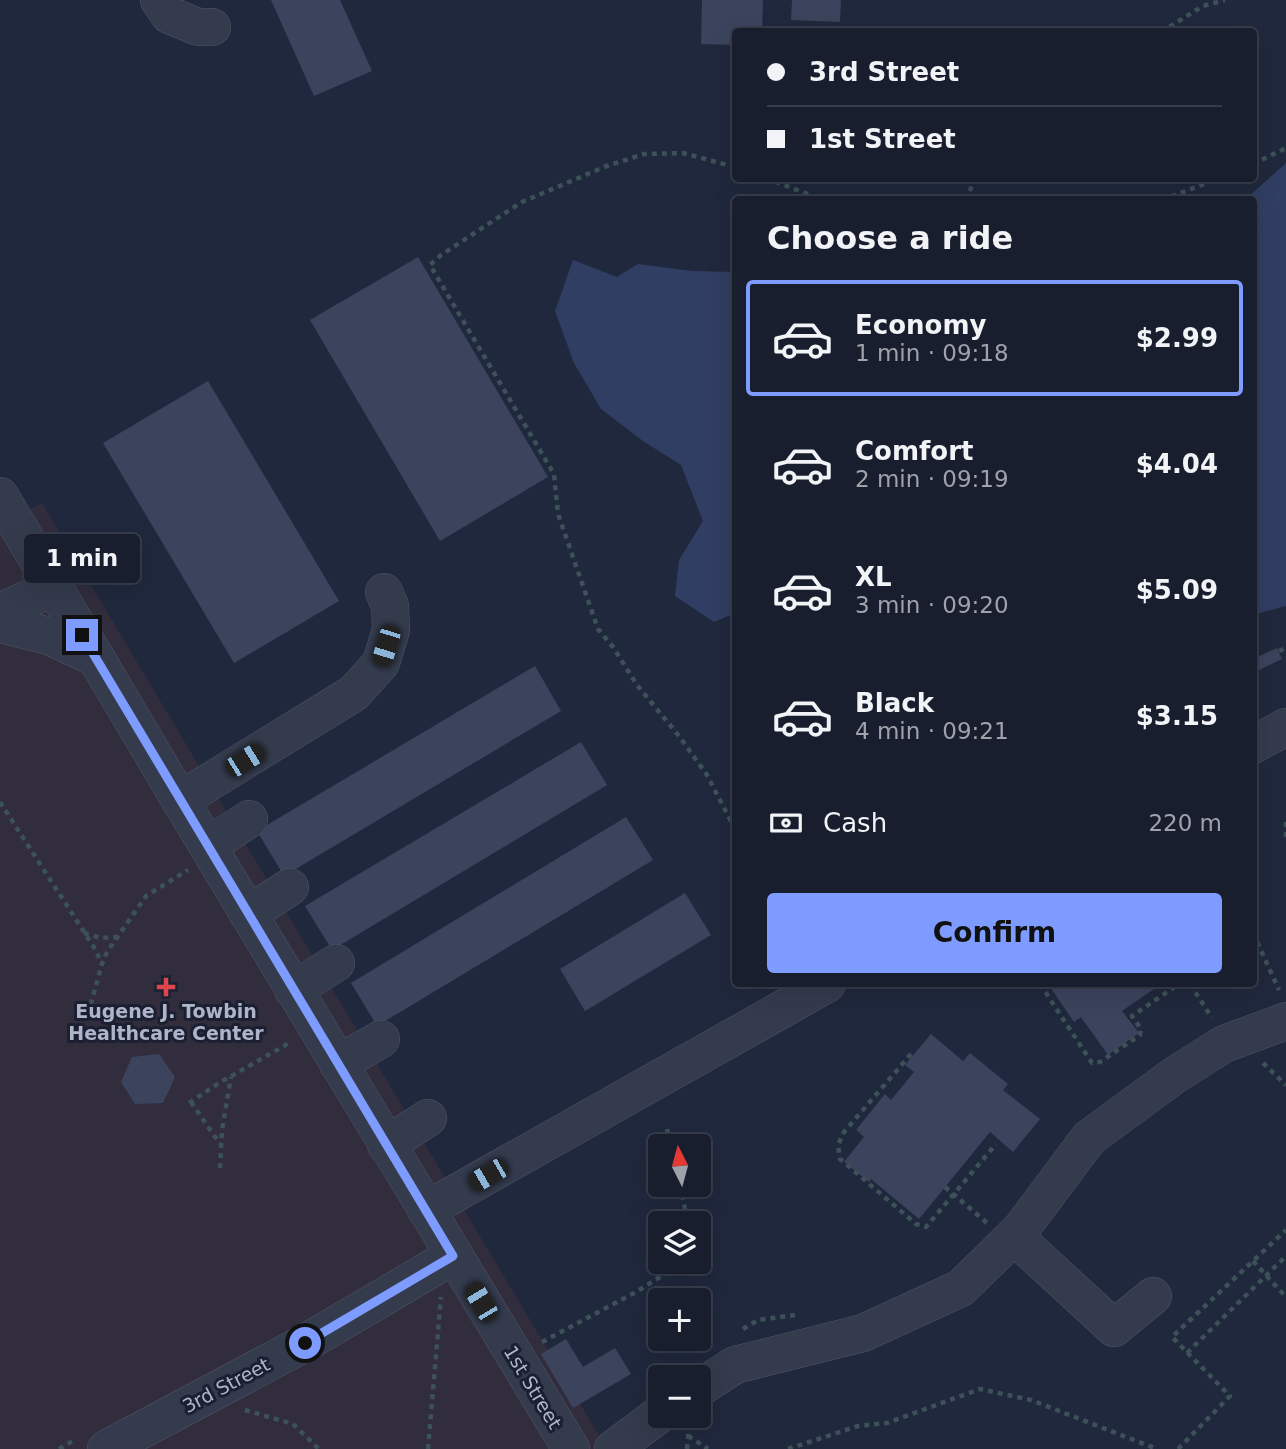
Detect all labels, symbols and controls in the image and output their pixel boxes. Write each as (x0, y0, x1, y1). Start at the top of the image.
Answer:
text: 3rd Street (809, 57, 959, 87)
text: 1st Street (809, 124, 956, 154)
text: Choose a ride (767, 219, 1013, 257)
icon: car (771, 307, 834, 370)
text: Economy (855, 310, 986, 340)
text: $2.99 (1136, 323, 1218, 353)
text: 1 min · 09:18 (855, 340, 1009, 366)
icon: car (771, 433, 834, 496)
text: Comfort (855, 436, 973, 466)
text: $4.04 (1136, 449, 1218, 479)
text: 2 min · 09:19 (855, 466, 1009, 492)
callout: 1 min (24, 534, 140, 582)
text: 1 min (46, 545, 118, 571)
icon: car (771, 559, 834, 622)
text: XL (855, 562, 892, 592)
text: $5.09 (1136, 575, 1218, 605)
text: 3 min · 09:20 (855, 592, 1009, 618)
route end (66, 619, 98, 651)
car (370, 623, 403, 669)
icon: car (771, 685, 834, 748)
text: Black (855, 688, 934, 718)
text: $3.15 (1136, 701, 1218, 731)
text: 4 min · 09:21 (855, 718, 1009, 744)
car (222, 740, 269, 780)
icon: cash (767, 804, 805, 842)
text: Cash (823, 808, 887, 838)
text: 220 m (1148, 810, 1222, 836)
button: Confirm (767, 893, 1222, 973)
marker: Eugene J. Towbin Healthcare Center (156, 977, 176, 997)
place label: Eugene J. Towbin Healthcare Center (68, 1000, 264, 1044)
north arrow (648, 1134, 710, 1197)
map controls (648, 1134, 711, 1428)
car (465, 1155, 512, 1195)
button: layers (648, 1211, 711, 1274)
car (462, 1279, 501, 1325)
button: + (648, 1288, 711, 1351)
route start (289, 1327, 321, 1359)
street label: 1st Street (500, 1341, 566, 1433)
street label: 3rd Street (179, 1353, 273, 1417)
button: − (648, 1365, 711, 1428)

